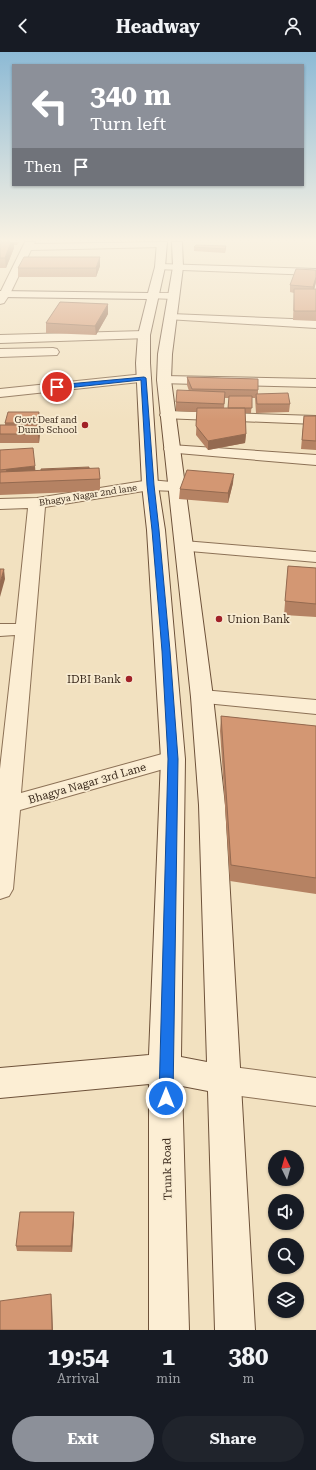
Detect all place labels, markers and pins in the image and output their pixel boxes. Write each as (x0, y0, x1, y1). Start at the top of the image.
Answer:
pin (40, 370, 74, 404)
place label: Govt Deaf and Dumb School (14, 415, 77, 435)
marker: Govt Deaf and Dumb School (80, 420, 90, 430)
place label: Union Bank (227, 613, 290, 626)
marker: Union Bank (214, 614, 224, 624)
place label: IDBI Bank (67, 673, 121, 686)
marker: IDBI Bank (124, 674, 134, 684)

